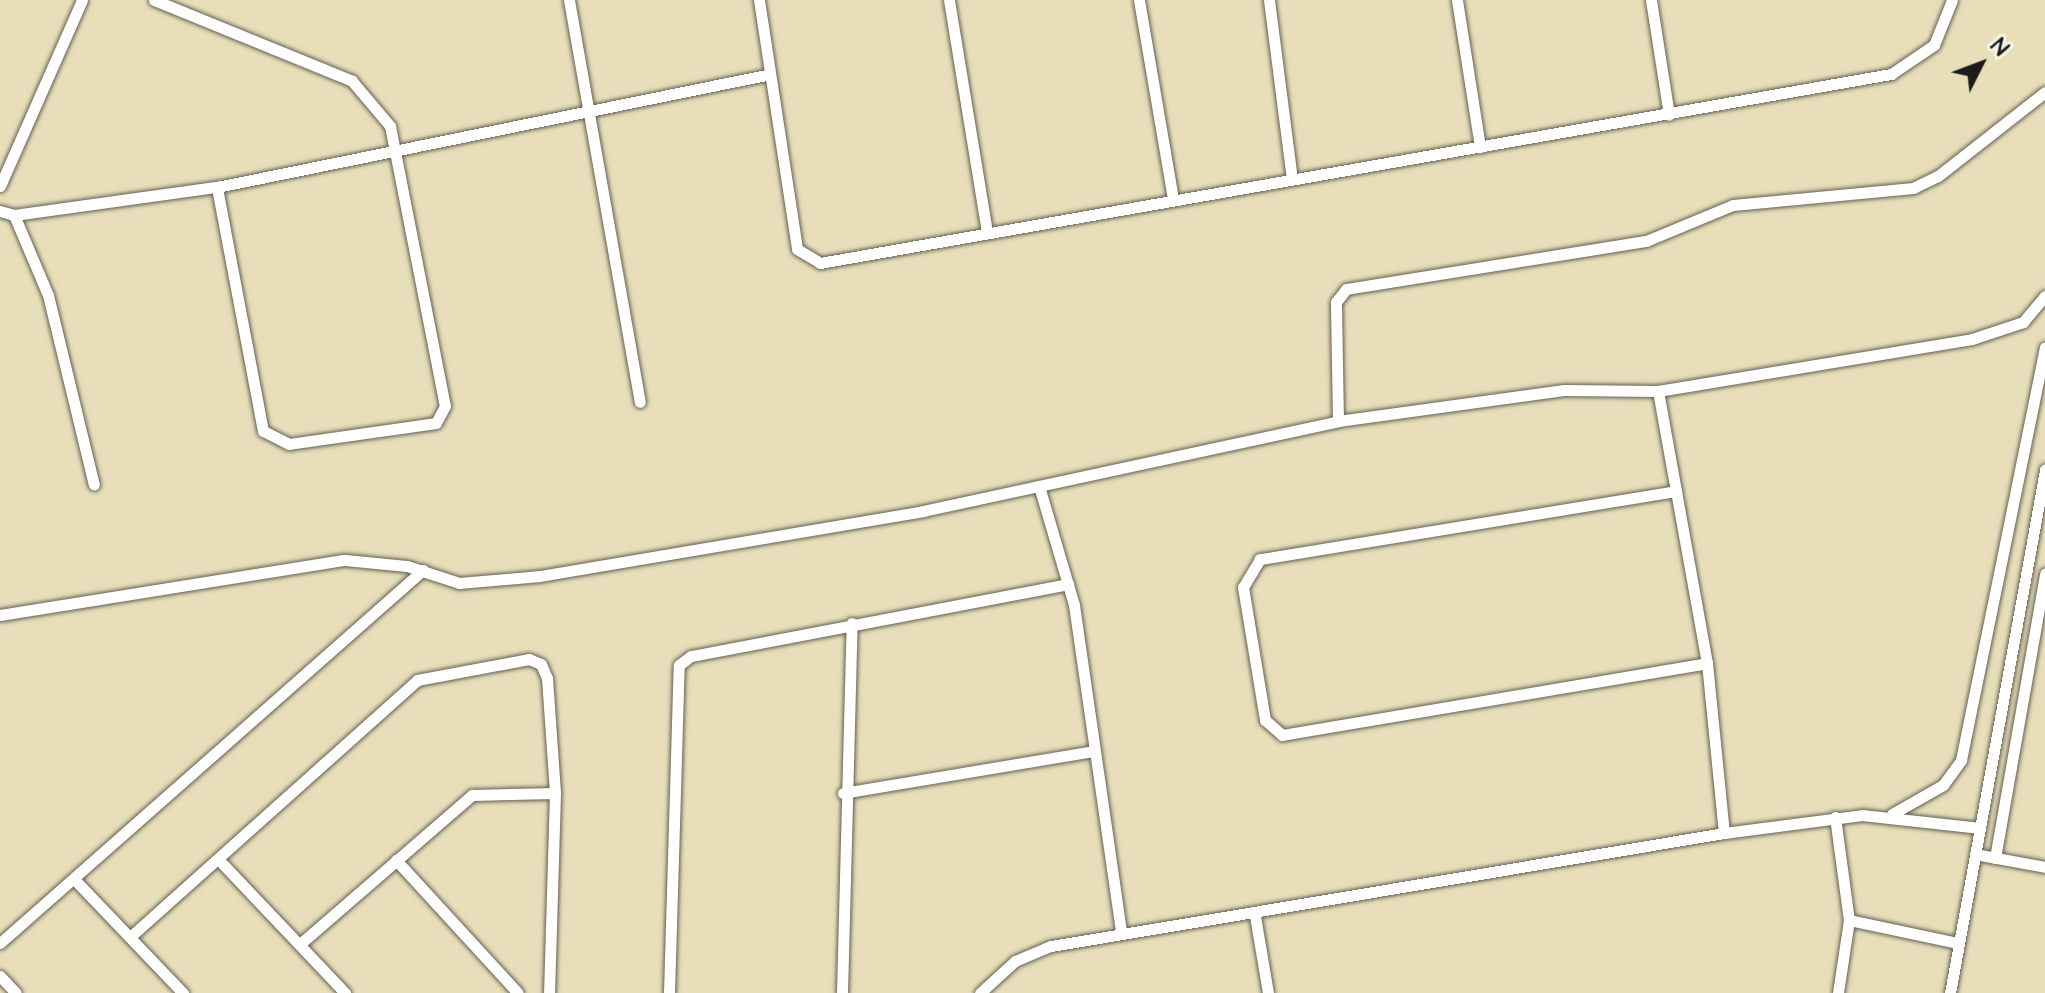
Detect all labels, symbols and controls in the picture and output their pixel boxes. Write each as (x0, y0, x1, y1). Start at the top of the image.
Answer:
north arrow (1941, 24, 2021, 104)
text: N (1983, 32, 2015, 63)

